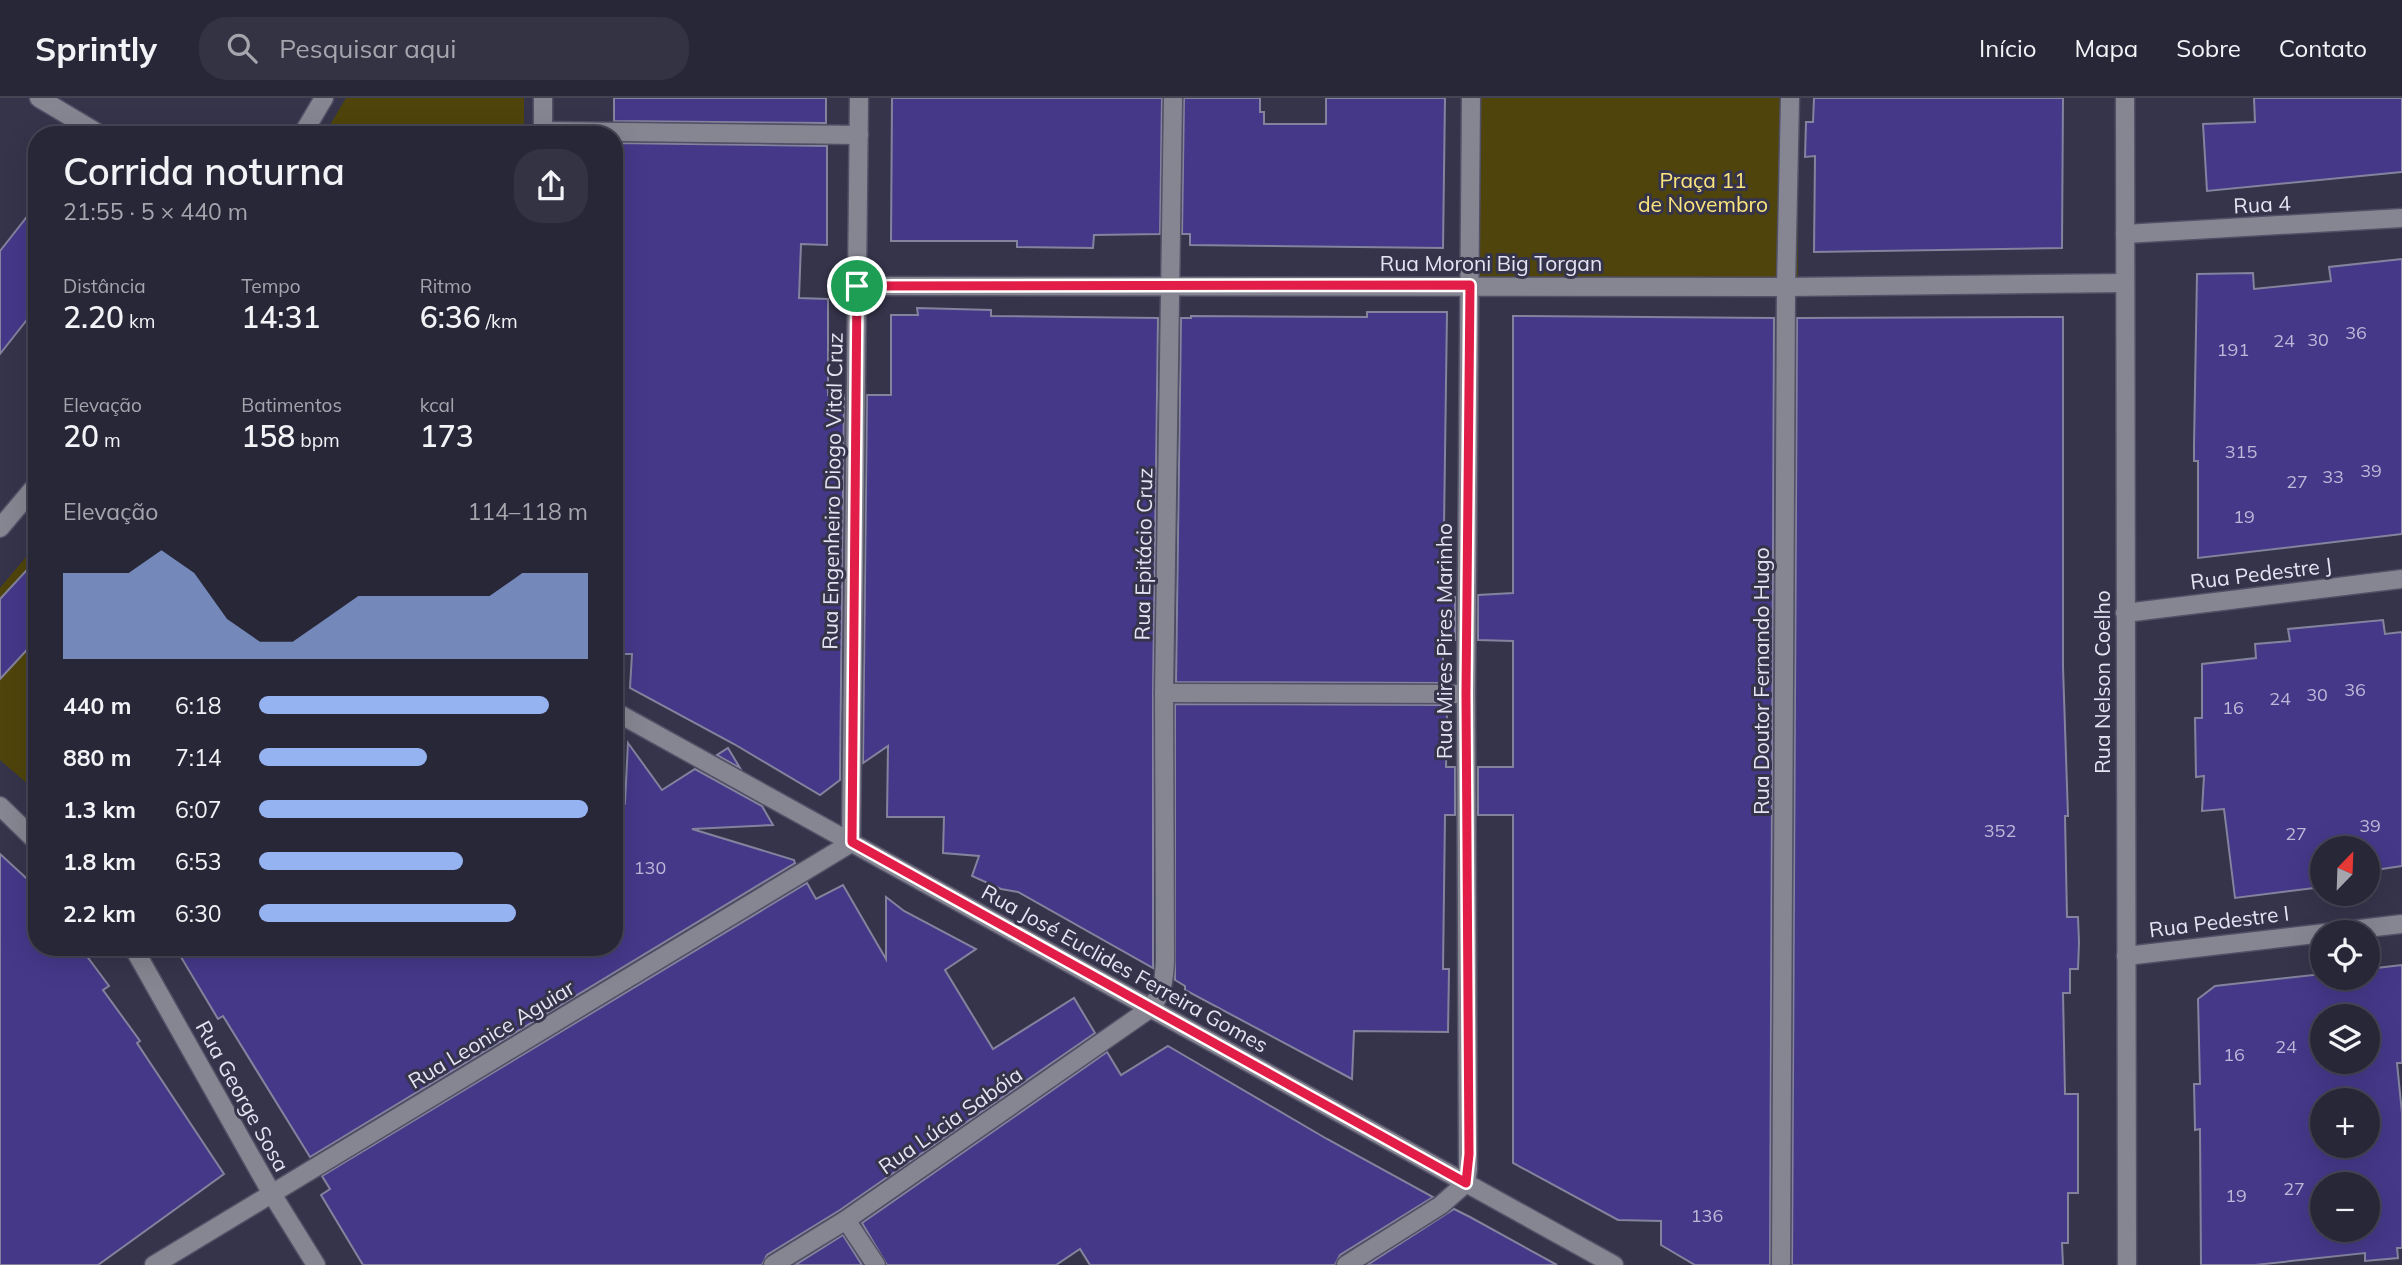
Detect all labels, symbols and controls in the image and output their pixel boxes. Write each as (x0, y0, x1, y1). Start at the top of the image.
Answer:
search box (199, 17, 689, 80)
text: Sprintly (35, 28, 157, 69)
icon: search (223, 29, 261, 67)
text: Pesquisar aqui (279, 32, 457, 65)
text: Início (1979, 33, 2036, 63)
text: Mapa (2074, 33, 2138, 63)
text: Sobre (2176, 33, 2241, 63)
text: Contato (2279, 33, 2367, 63)
text: Corrida noturna (63, 147, 345, 195)
button: share (514, 149, 588, 223)
park label: Praça 11 de Novembro (1638, 167, 1768, 217)
street label: Rua 4 (2233, 189, 2292, 218)
text: 21:55 · 5 × 440 m (63, 197, 248, 226)
street label: Rua Moroni Big Torgan (1380, 250, 1602, 276)
pin (827, 256, 887, 316)
icon: arrive (838, 267, 876, 305)
text: Distância (63, 274, 146, 298)
text: Tempo (241, 274, 301, 298)
text: Ritmo (420, 274, 472, 298)
text: 2.20 (63, 298, 124, 336)
text: 14:31 (241, 298, 320, 336)
text: 6:36 (420, 298, 481, 336)
text: km (124, 309, 156, 333)
text: /km (481, 309, 518, 333)
house number: 36 (2345, 321, 2367, 344)
house number: 30 (2307, 328, 2329, 351)
house number: 24 (2273, 329, 2295, 352)
street label: Rua Engenheiro Diogo Vital Cruz (816, 332, 848, 650)
house number: 191 (2217, 338, 2249, 361)
text: Elevação (63, 393, 142, 417)
text: Batimentos (241, 393, 342, 417)
text: kcal (420, 393, 454, 417)
text: 20 (63, 417, 99, 455)
text: 158 (241, 417, 295, 455)
text: 173 (420, 417, 474, 455)
text: m (99, 428, 121, 452)
text: bpm (295, 428, 340, 452)
house number: 315 (2225, 440, 2257, 463)
house number: 39 (2360, 459, 2382, 482)
house number: 33 (2322, 465, 2344, 488)
street label: Rua Epitácio Cruz (1128, 468, 1158, 640)
house number: 27 (2286, 470, 2308, 493)
text: Elevação (63, 497, 158, 526)
text: 114–118 m (467, 497, 588, 526)
house number: 19 (2233, 505, 2255, 528)
street label: Rua Mires Pires Marinho (1431, 523, 1457, 759)
street label: Rua Doutor Fernando Hugo (1748, 547, 1774, 815)
street label: Rua Pedestre J (2189, 551, 2333, 595)
street label: Rua Nelson Coelho (2089, 590, 2115, 774)
house number: 36 (2344, 678, 2366, 701)
house number: 30 (2306, 683, 2328, 706)
house number: 24 (2269, 687, 2291, 710)
text: 440 m (63, 691, 131, 720)
text: 6:18 (175, 691, 222, 720)
house number: 16 (2222, 696, 2244, 719)
text: 880 m (63, 743, 131, 772)
text: 7:14 (175, 743, 222, 772)
text: 1.3 km (63, 795, 136, 824)
text: 6:07 (175, 795, 222, 824)
house number: 39 (2359, 814, 2381, 837)
house number: 352 (1984, 819, 2016, 842)
house number: 27 (2285, 822, 2307, 845)
north arrow (2310, 836, 2380, 906)
map controls (2310, 836, 2380, 1242)
text: 1.8 km (63, 847, 136, 876)
text: 6:53 (175, 847, 222, 876)
house number: 130 (634, 856, 666, 879)
street label: Rua José Euclides Ferreira Gomes (977, 878, 1273, 1058)
text: 2.2 km (63, 899, 136, 928)
text: 6:30 (175, 899, 222, 928)
street label: Rua Pedestre I (2148, 900, 2290, 942)
button: locate (2310, 920, 2380, 990)
street label: Rua Leonice Aguiar (403, 974, 579, 1094)
button: layers (2310, 1004, 2380, 1074)
street label: Rua George Sosa (191, 1016, 295, 1176)
house number: 24 (2275, 1035, 2297, 1058)
house number: 16 (2223, 1043, 2245, 1066)
street label: Rua Lúcia Sabóia (873, 1061, 1027, 1179)
button: + (2310, 1088, 2380, 1158)
button: − (2310, 1172, 2380, 1242)
house number: 27 (2283, 1177, 2305, 1200)
house number: 19 (2225, 1184, 2247, 1207)
house number: 136 (1691, 1204, 1723, 1227)

